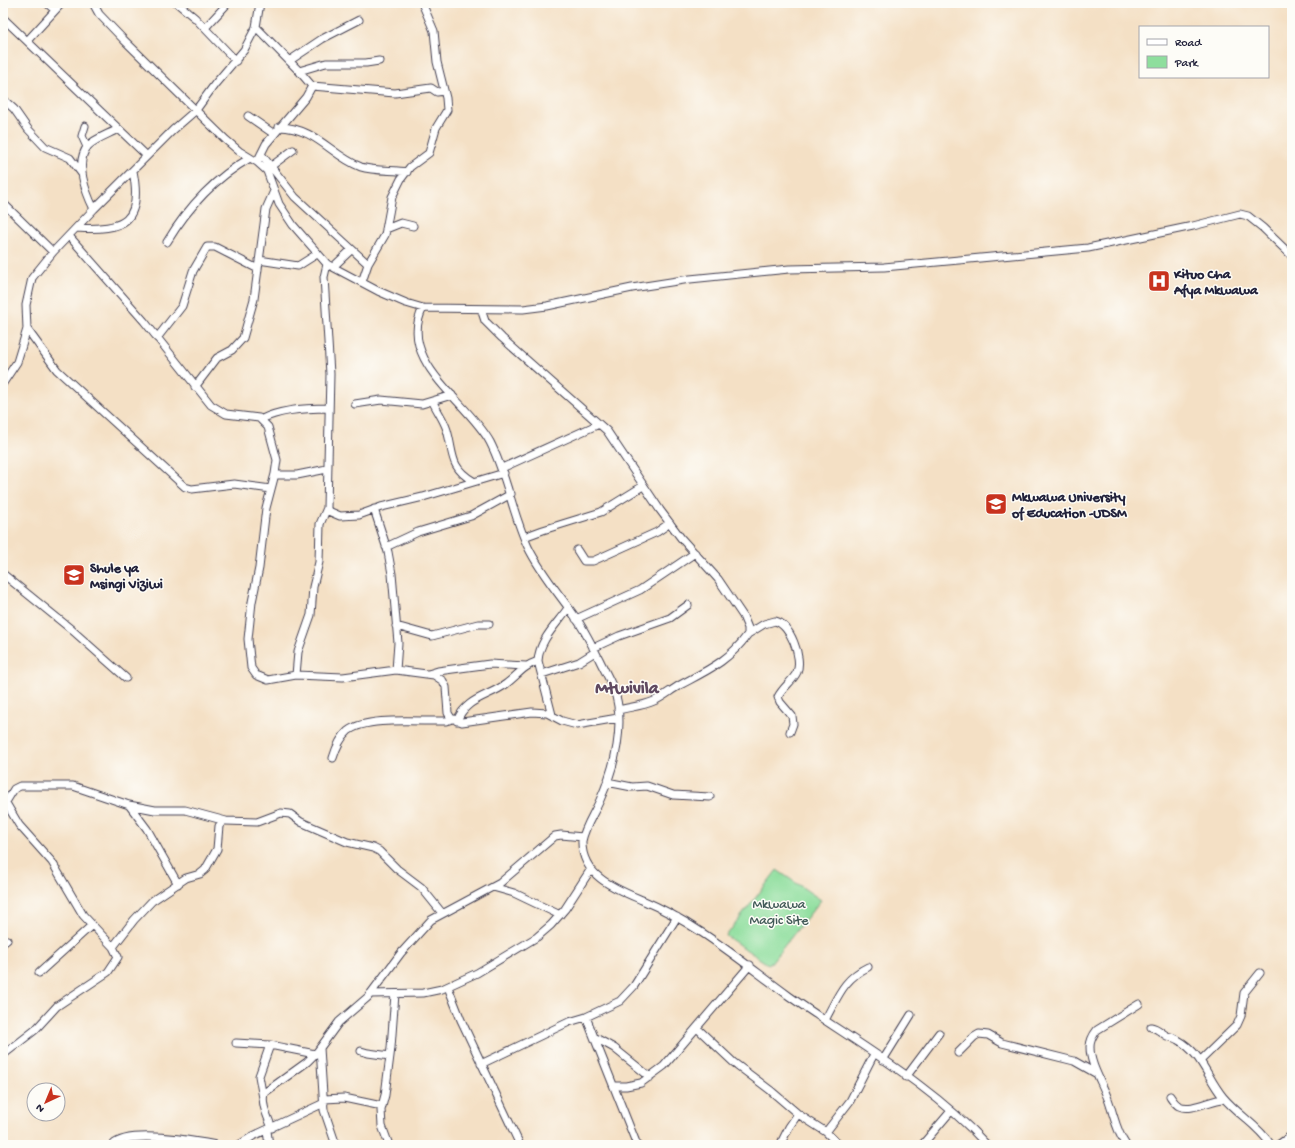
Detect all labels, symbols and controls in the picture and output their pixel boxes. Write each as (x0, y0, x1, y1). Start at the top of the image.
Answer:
legend (1139, 26, 1269, 78)
text: Road (1175, 37, 1202, 51)
text: Park (1174, 57, 1200, 71)
place label: Kituo Cha Afya Mkwawa (1173, 267, 1259, 300)
hospital icon: Kituo Cha Afya Mkwawa (1146, 268, 1172, 294)
place label: Mkwawa University of Education -UDSM (1011, 490, 1128, 523)
school or university icon: Mkwawa University of Education -UDSM (983, 491, 1009, 517)
place label: Shule ya Msingi Viziwi (90, 561, 163, 594)
school or university icon: Shule ya Msingi Viziwi (61, 562, 87, 588)
district label: Mtwivila (595, 679, 660, 700)
park label: Mkwawa Magic Site (749, 897, 809, 930)
north arrow (26, 1082, 66, 1122)
text: N (34, 1101, 47, 1115)

